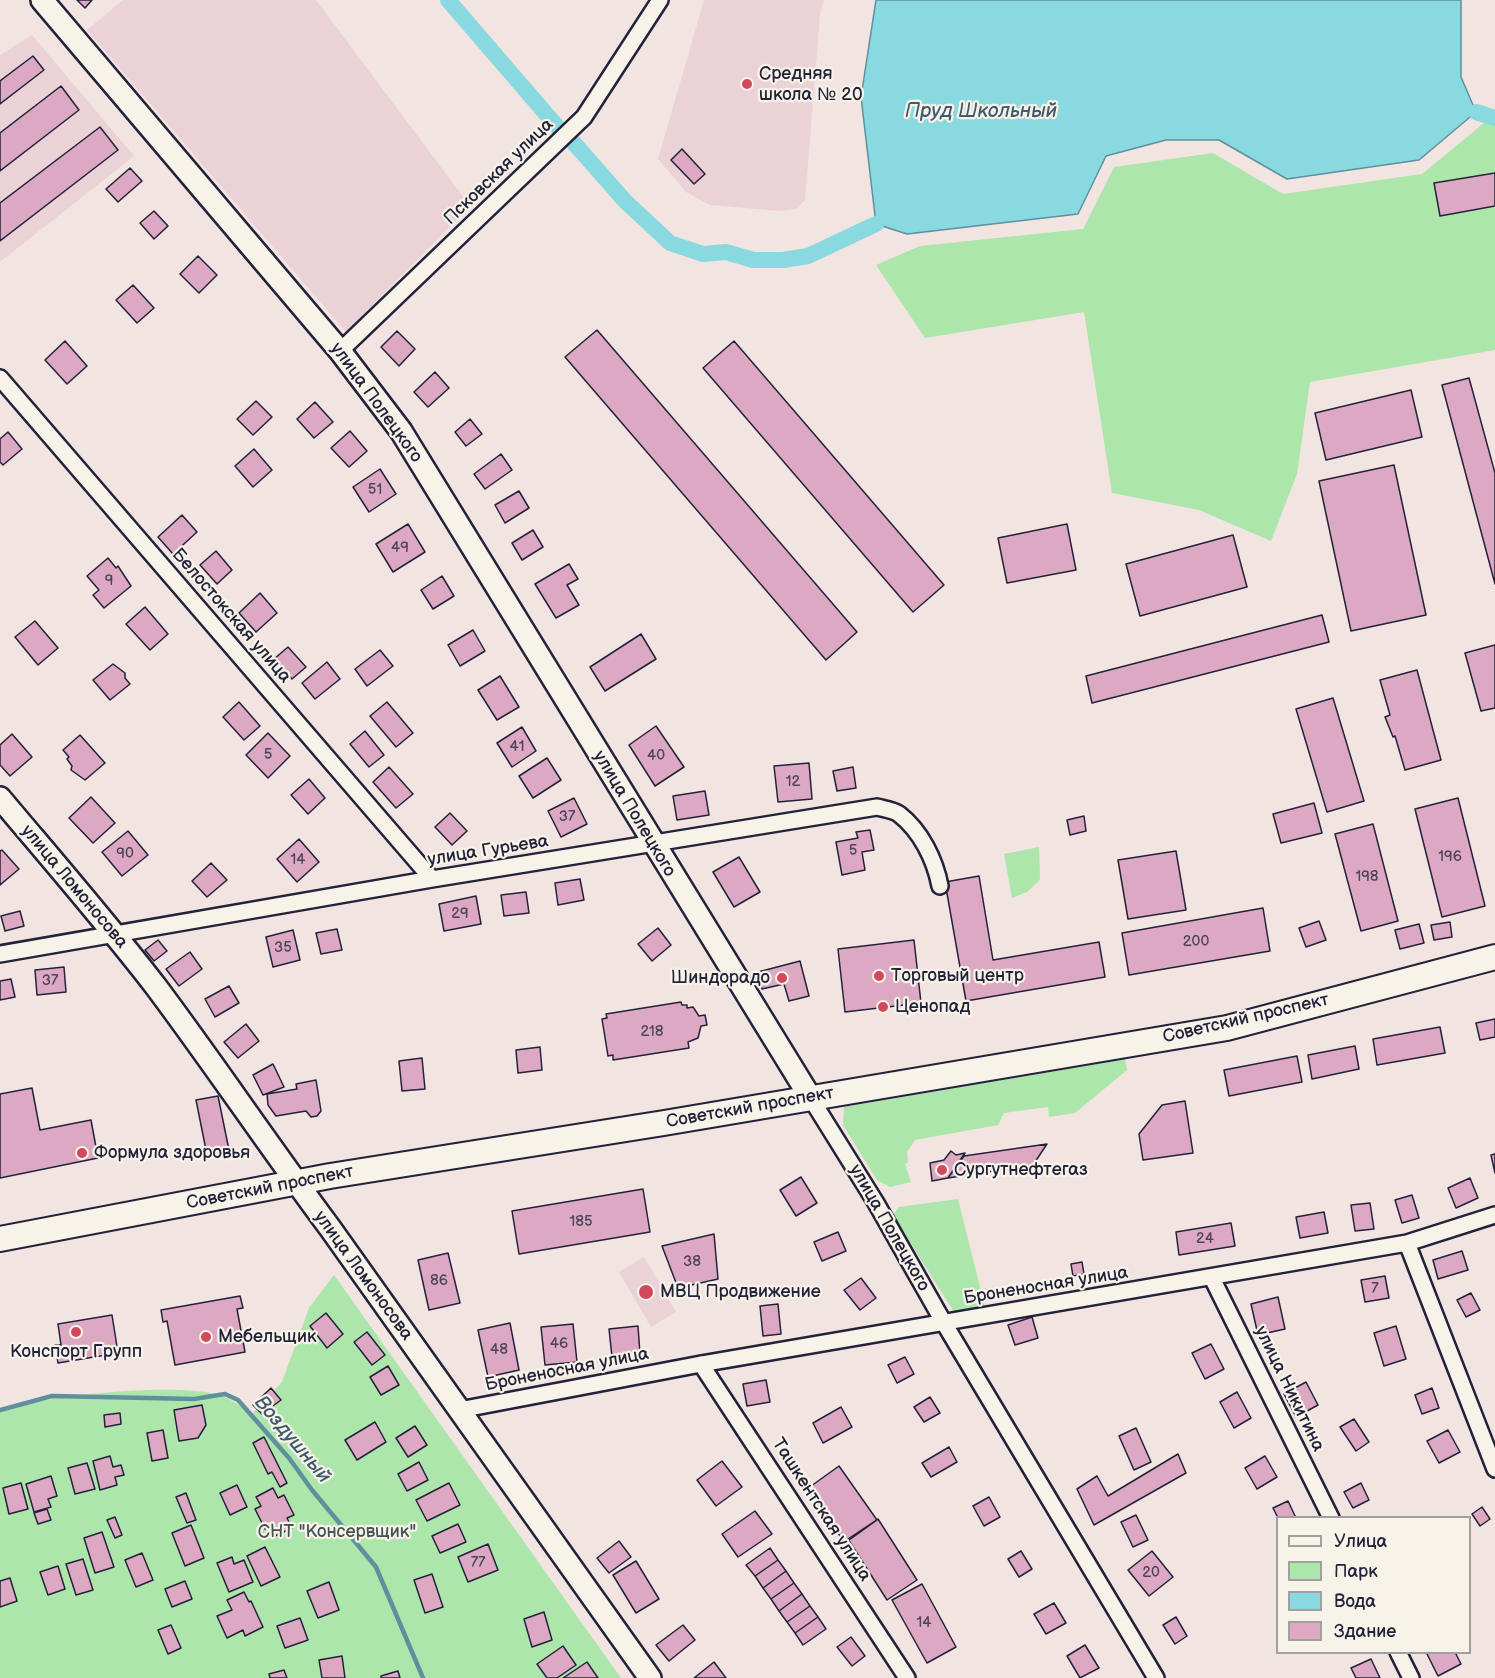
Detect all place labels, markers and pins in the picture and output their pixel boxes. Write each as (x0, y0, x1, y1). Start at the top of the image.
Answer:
place label: Средняя школа № 20 (759, 63, 862, 106)
marker: Средняя школа № 20 (740, 77, 754, 91)
place label: Торговый центр (891, 965, 1024, 987)
place label: Шиндорадо (671, 967, 770, 989)
marker: Торговый центр (872, 969, 886, 983)
marker: Шиндорадо (775, 971, 789, 985)
place label: Ценопад (895, 996, 970, 1018)
marker: Ценопад (876, 1000, 890, 1014)
place label: Формула здоровья (94, 1142, 250, 1164)
marker: Формула здоровья (75, 1146, 89, 1160)
place label: Сургутнефтегаз (954, 1159, 1088, 1181)
marker: Сургутнефтегаз (935, 1163, 949, 1177)
place label: МВЦ Продвижение (660, 1281, 821, 1303)
marker: МВЦ Продвижение (637, 1283, 655, 1301)
marker: Конспорт Групп (69, 1325, 83, 1339)
place label: Мебельщик (218, 1326, 316, 1348)
marker: Мебельщик (199, 1330, 213, 1344)
place label: Конспорт Групп (10, 1341, 142, 1363)

